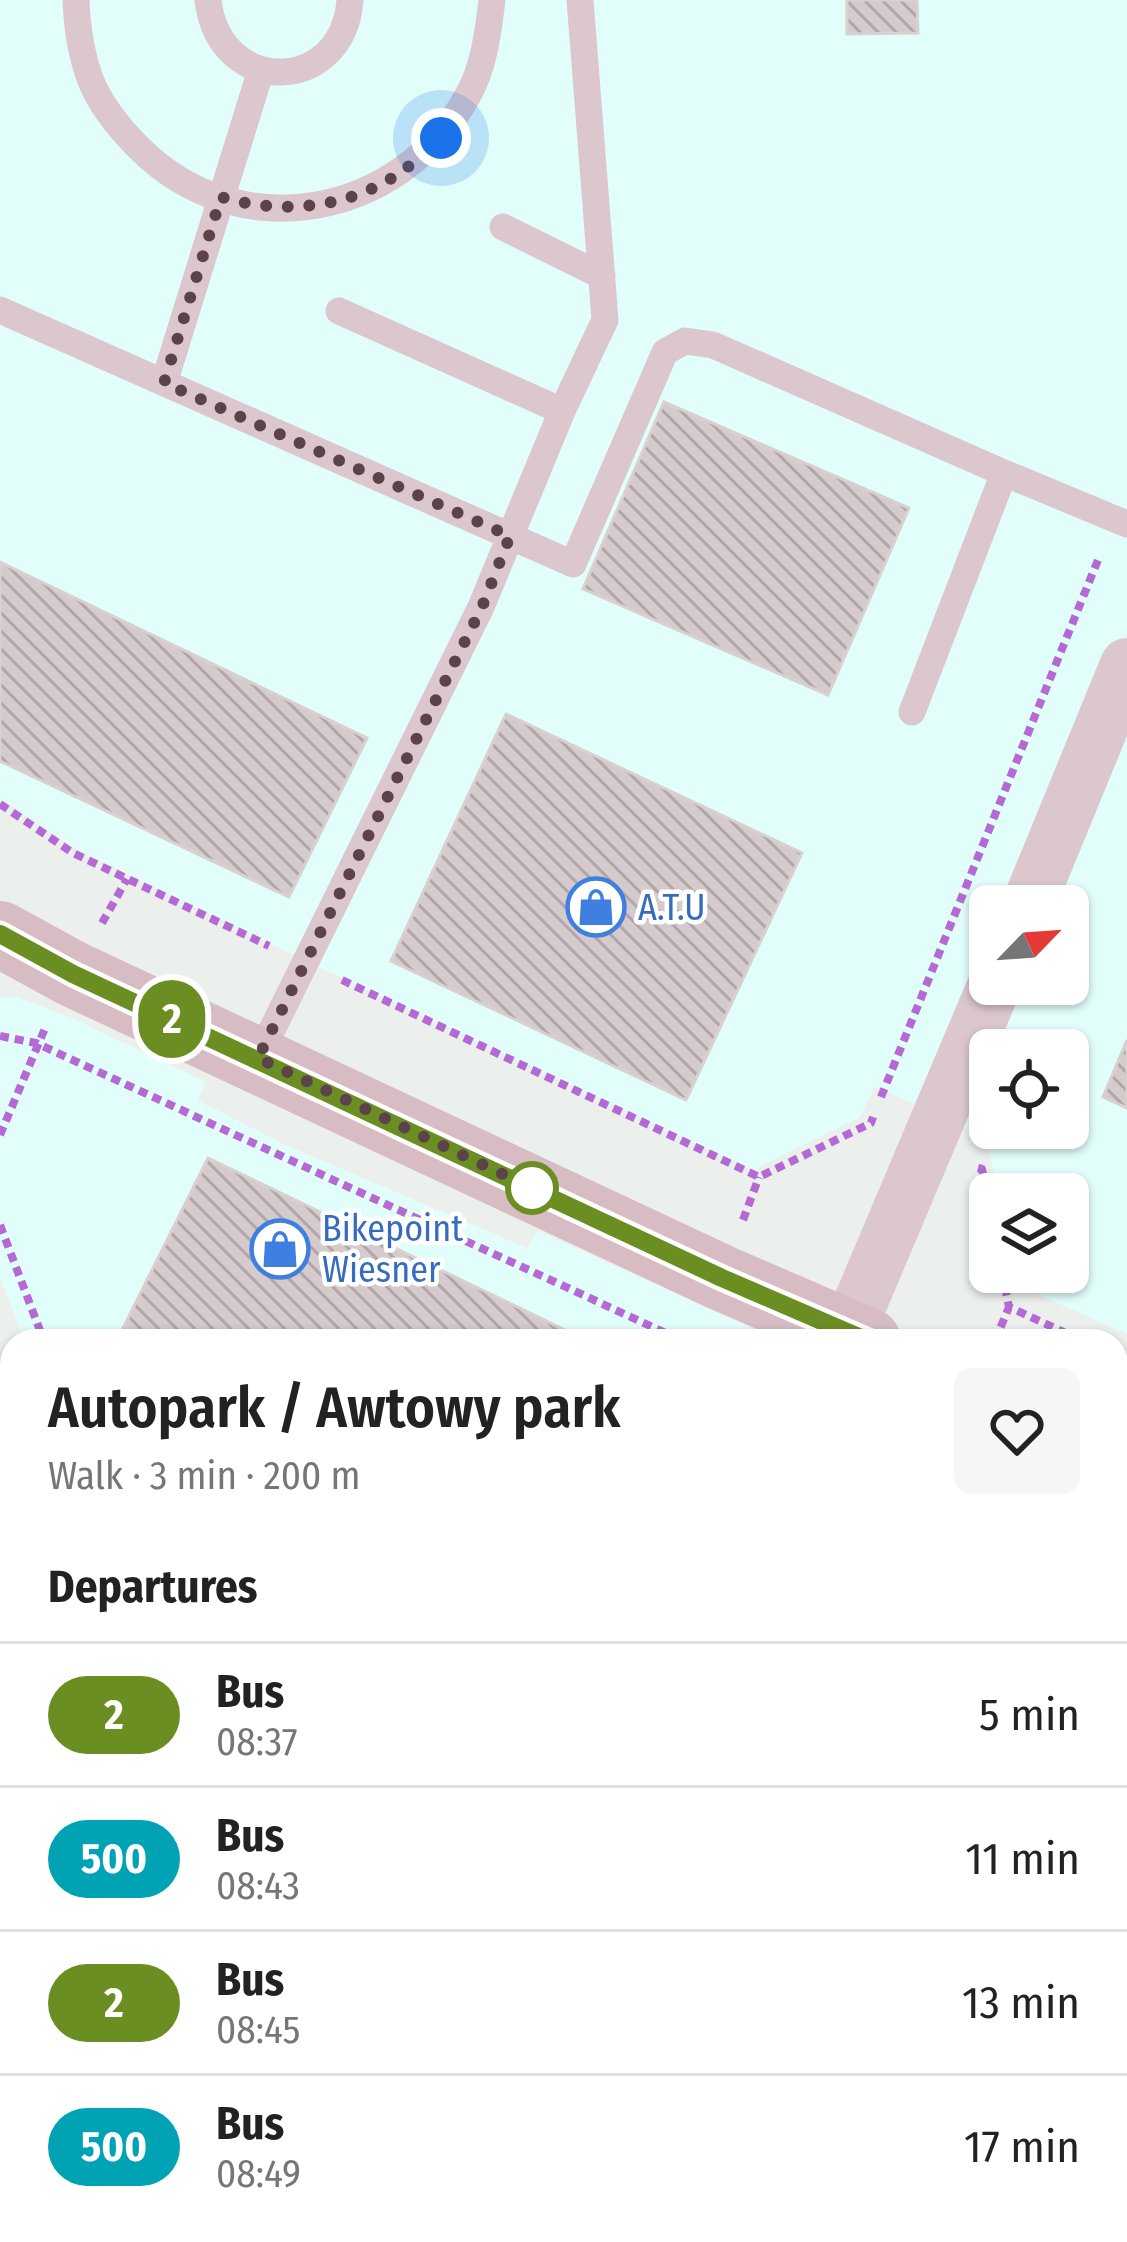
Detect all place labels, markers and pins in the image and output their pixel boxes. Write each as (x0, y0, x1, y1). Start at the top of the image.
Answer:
shop icon: A.T.U (565, 876, 627, 938)
place label: A.T.U (638, 886, 706, 930)
unlabelled marker (507, 1163, 557, 1213)
place label: Bikepoint Wiesner (322, 1207, 463, 1292)
shop icon: Bikepoint Wiesner (249, 1218, 311, 1280)

